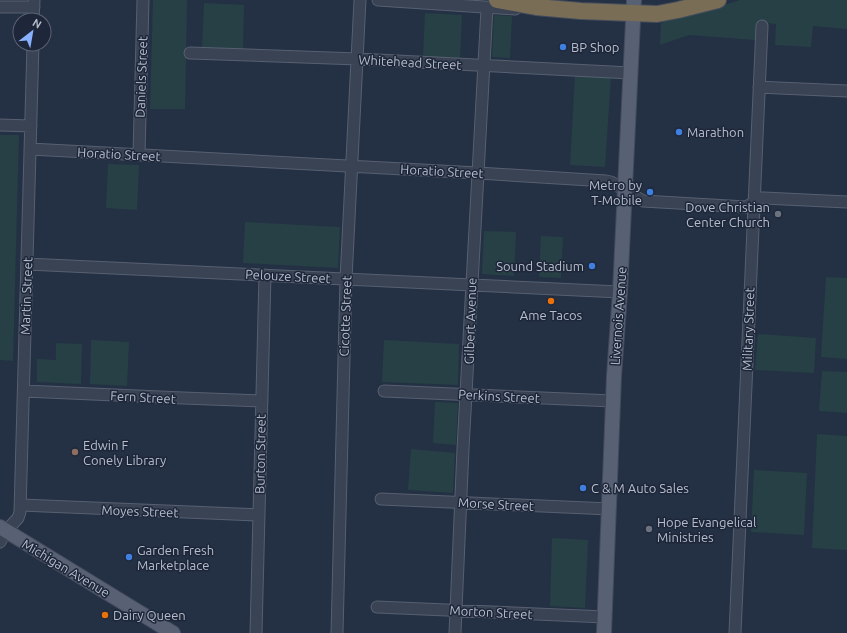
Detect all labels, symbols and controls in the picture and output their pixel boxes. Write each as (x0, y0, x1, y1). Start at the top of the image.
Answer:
north arrow (12, 12, 52, 52)
text: N (31, 16, 44, 31)
street label: Daniels Street (133, 36, 149, 118)
place label: BP Shop (571, 40, 619, 54)
marker: BP Shop (558, 42, 568, 52)
street label: Whitehead Street (358, 52, 462, 72)
place label: Marathon (687, 125, 744, 139)
marker: Marathon (674, 127, 684, 137)
street label: Horatio Street (77, 145, 161, 163)
street label: Horatio Street (400, 162, 484, 180)
place label: Metro by T-Mobile (589, 178, 642, 207)
marker: Metro by T-Mobile (645, 187, 655, 197)
place label: Dove Christian Center Church (685, 200, 770, 229)
marker: Dove Christian Center Church (773, 209, 783, 219)
street label: Martin Street (18, 257, 34, 335)
place label: Sound Stadium (496, 259, 584, 273)
marker: Sound Stadium (587, 261, 597, 271)
street label: Livernois Avenue (608, 266, 628, 366)
street label: Pelouze Street (245, 267, 331, 285)
street label: Cicotte Street (337, 275, 353, 357)
street label: Gilbert Avenue (461, 277, 479, 365)
street label: Military Street (740, 287, 756, 371)
marker: Ame Tacos (546, 296, 556, 306)
place label: Ame Tacos (520, 308, 583, 322)
street label: Perkins Street (458, 387, 540, 405)
street label: Fern Street (110, 388, 176, 406)
street label: Burton Street (252, 414, 268, 494)
place label: Edwin F Conely Library (83, 438, 166, 467)
marker: Edwin F Conely Library (70, 447, 80, 457)
place label: C & M Auto Sales (591, 481, 689, 495)
marker: C & M Auto Sales (578, 483, 588, 493)
street label: Morse Street (458, 495, 534, 513)
street label: Moyes Street (101, 503, 179, 519)
place label: Hope Evangelical Ministries (657, 515, 757, 544)
marker: Hope Evangelical Ministries (644, 524, 654, 534)
street label: Michigan Avenue (20, 536, 112, 600)
place label: Garden Fresh Marketplace (137, 543, 214, 572)
marker: Garden Fresh Marketplace (124, 552, 134, 562)
street label: Morton Street (449, 603, 533, 621)
place label: Dairy Queen (113, 608, 186, 623)
marker: Dairy Queen (100, 610, 110, 620)

